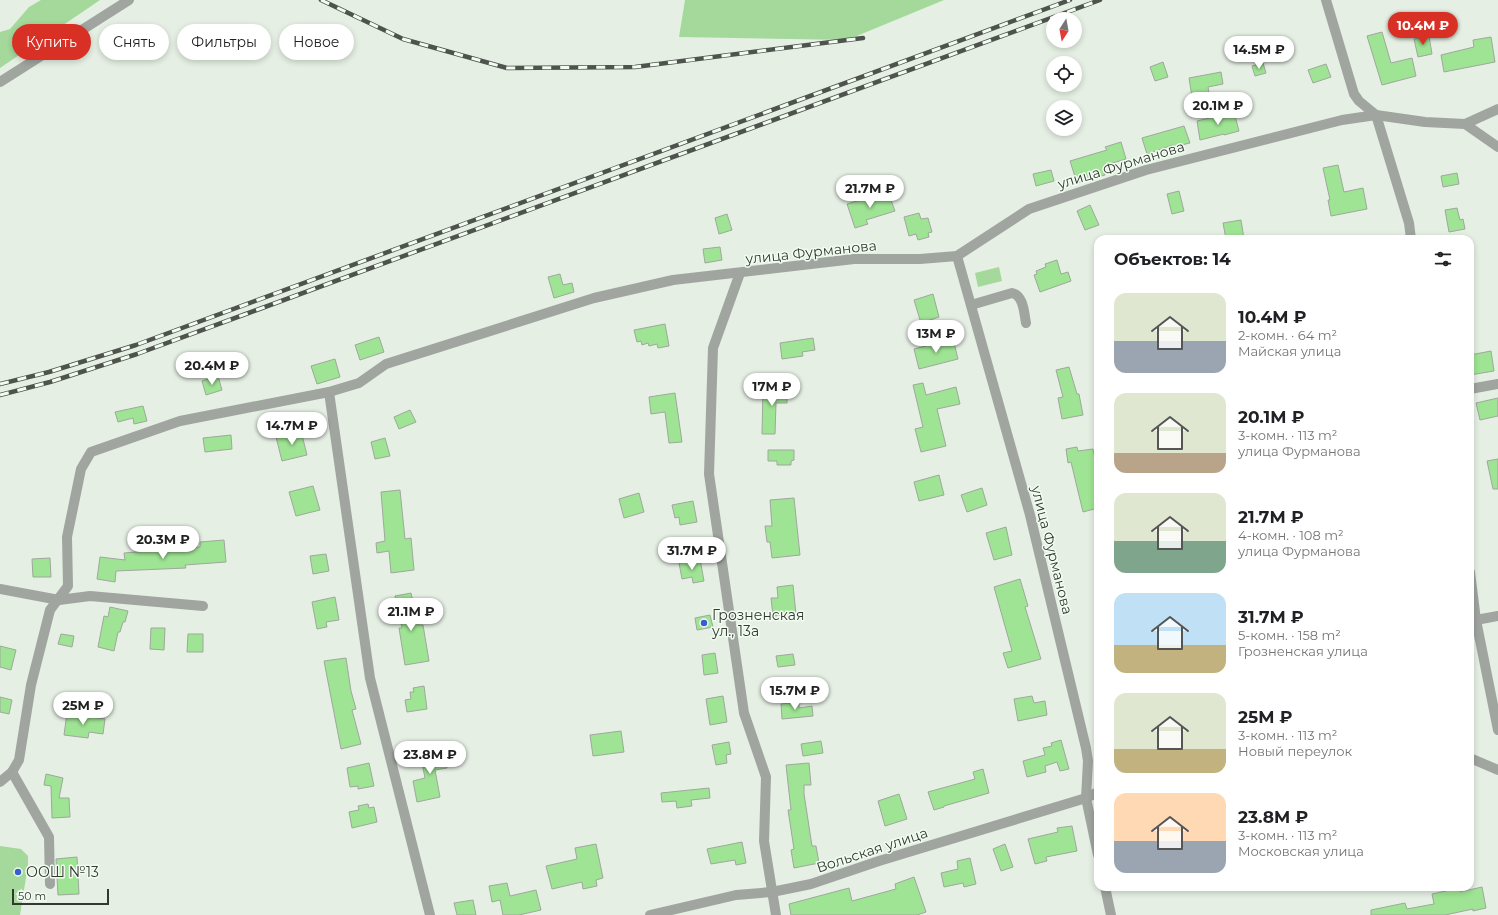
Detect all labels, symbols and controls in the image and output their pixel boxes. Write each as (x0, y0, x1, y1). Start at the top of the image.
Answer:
north arrow (1046, 12, 1082, 48)
map controls (1046, 12, 1082, 136)
pin: 10.4M ₽ (1386, 12, 1460, 46)
text: 10.4M ₽ (1397, 17, 1449, 33)
chip: Купить (12, 24, 91, 60)
chip: Снять (99, 24, 169, 60)
chip: Фильтры (177, 24, 271, 60)
chip: Новое (279, 24, 354, 60)
pin: 14.5M ₽ (1222, 36, 1296, 70)
text: 14.5M ₽ (1233, 41, 1285, 57)
button: locate (1046, 56, 1082, 92)
pin: 20.1M ₽ (1181, 92, 1255, 126)
text: 20.1M ₽ (1193, 97, 1243, 113)
button: layers (1046, 100, 1082, 136)
street label: улица Фурманова (1054, 137, 1187, 193)
pin: 21.7M ₽ (833, 175, 907, 209)
text: 21.7M ₽ (845, 180, 895, 196)
street label: улица Фурманова (743, 236, 878, 268)
icon: filters (1432, 248, 1454, 270)
text: Объектов: 14 (1114, 249, 1231, 269)
text: 10.4M ₽ (1238, 307, 1306, 327)
icon: home (1146, 309, 1194, 357)
pin: 13M ₽ (908, 320, 964, 354)
text: 13M ₽ (917, 325, 955, 341)
text: 2-комн. · 64 m² (1238, 327, 1337, 343)
text: Майская улица (1238, 343, 1341, 359)
pin: 20.4M ₽ (175, 352, 249, 386)
text: 20.4M ₽ (185, 357, 239, 373)
pin: 17M ₽ (744, 373, 800, 407)
text: 17M ₽ (752, 378, 792, 394)
text: 20.1M ₽ (1238, 407, 1304, 427)
icon: home (1146, 409, 1194, 457)
pin: 14.7M ₽ (255, 412, 329, 446)
text: 14.7M ₽ (266, 417, 318, 433)
text: 3-комн. · 113 m² (1238, 427, 1337, 443)
text: улица Фурманова (1238, 443, 1360, 459)
street label: улица Фурманова (1027, 483, 1077, 616)
text: 21.7M ₽ (1238, 507, 1304, 527)
icon: home (1146, 509, 1194, 557)
pin: 20.3M ₽ (126, 526, 200, 560)
text: 4-комн. · 108 m² (1238, 527, 1344, 543)
text: 20.3M ₽ (136, 531, 190, 547)
pin: 31.7M ₽ (655, 537, 729, 571)
text: 31.7M ₽ (667, 542, 717, 558)
text: улица Фурманова (1238, 543, 1360, 559)
pin: 21.1M ₽ (374, 598, 448, 632)
text: 21.1M ₽ (387, 603, 435, 619)
place label: Грозненская ул., 13а (711, 606, 804, 640)
text: 31.7M ₽ (1238, 607, 1304, 627)
icon: home (1146, 609, 1194, 657)
marker: Грозненская ул., 13а (699, 618, 709, 628)
text: 5-комн. · 158 m² (1238, 627, 1341, 643)
text: Грозненская улица (1238, 643, 1368, 659)
pin: 15.7M ₽ (758, 677, 832, 711)
text: 15.7M ₽ (770, 682, 820, 698)
pin: 25M ₽ (55, 692, 111, 726)
text: 25M ₽ (62, 697, 104, 713)
text: 25M ₽ (1238, 707, 1292, 727)
icon: home (1146, 709, 1194, 757)
text: 3-комн. · 113 m² (1238, 727, 1337, 743)
pin: 23.8M ₽ (393, 741, 467, 775)
text: Новый переулок (1238, 743, 1352, 759)
text: 23.8M ₽ (403, 746, 457, 762)
text: 23.8M ₽ (1238, 807, 1308, 827)
icon: home (1146, 809, 1194, 857)
street label: Вольская улица (814, 824, 930, 876)
text: 3-комн. · 113 m² (1238, 827, 1337, 843)
text: Московская улица (1238, 843, 1364, 859)
place label: ООШ №13 (26, 863, 99, 881)
marker: ООШ №13 (13, 867, 23, 877)
scale bar (12, 887, 109, 906)
text: 50 m (18, 889, 46, 903)

